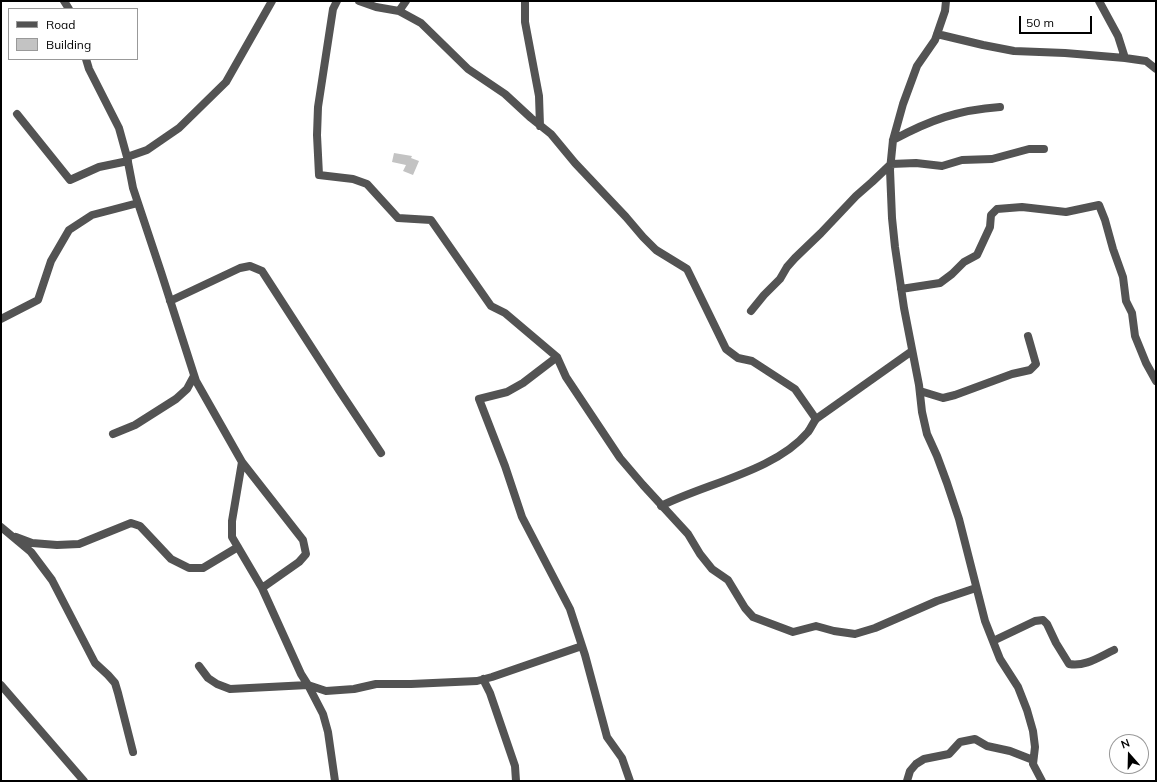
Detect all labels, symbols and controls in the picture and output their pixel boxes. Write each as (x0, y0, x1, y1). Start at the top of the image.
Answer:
legend (8, 8, 138, 60)
scale bar (1021, 8, 1094, 34)
text: 50 m (1026, 15, 1054, 30)
text: Road (46, 17, 75, 32)
text: Building (46, 37, 91, 52)
north arrow (1109, 734, 1149, 774)
text: N (1119, 736, 1132, 752)

